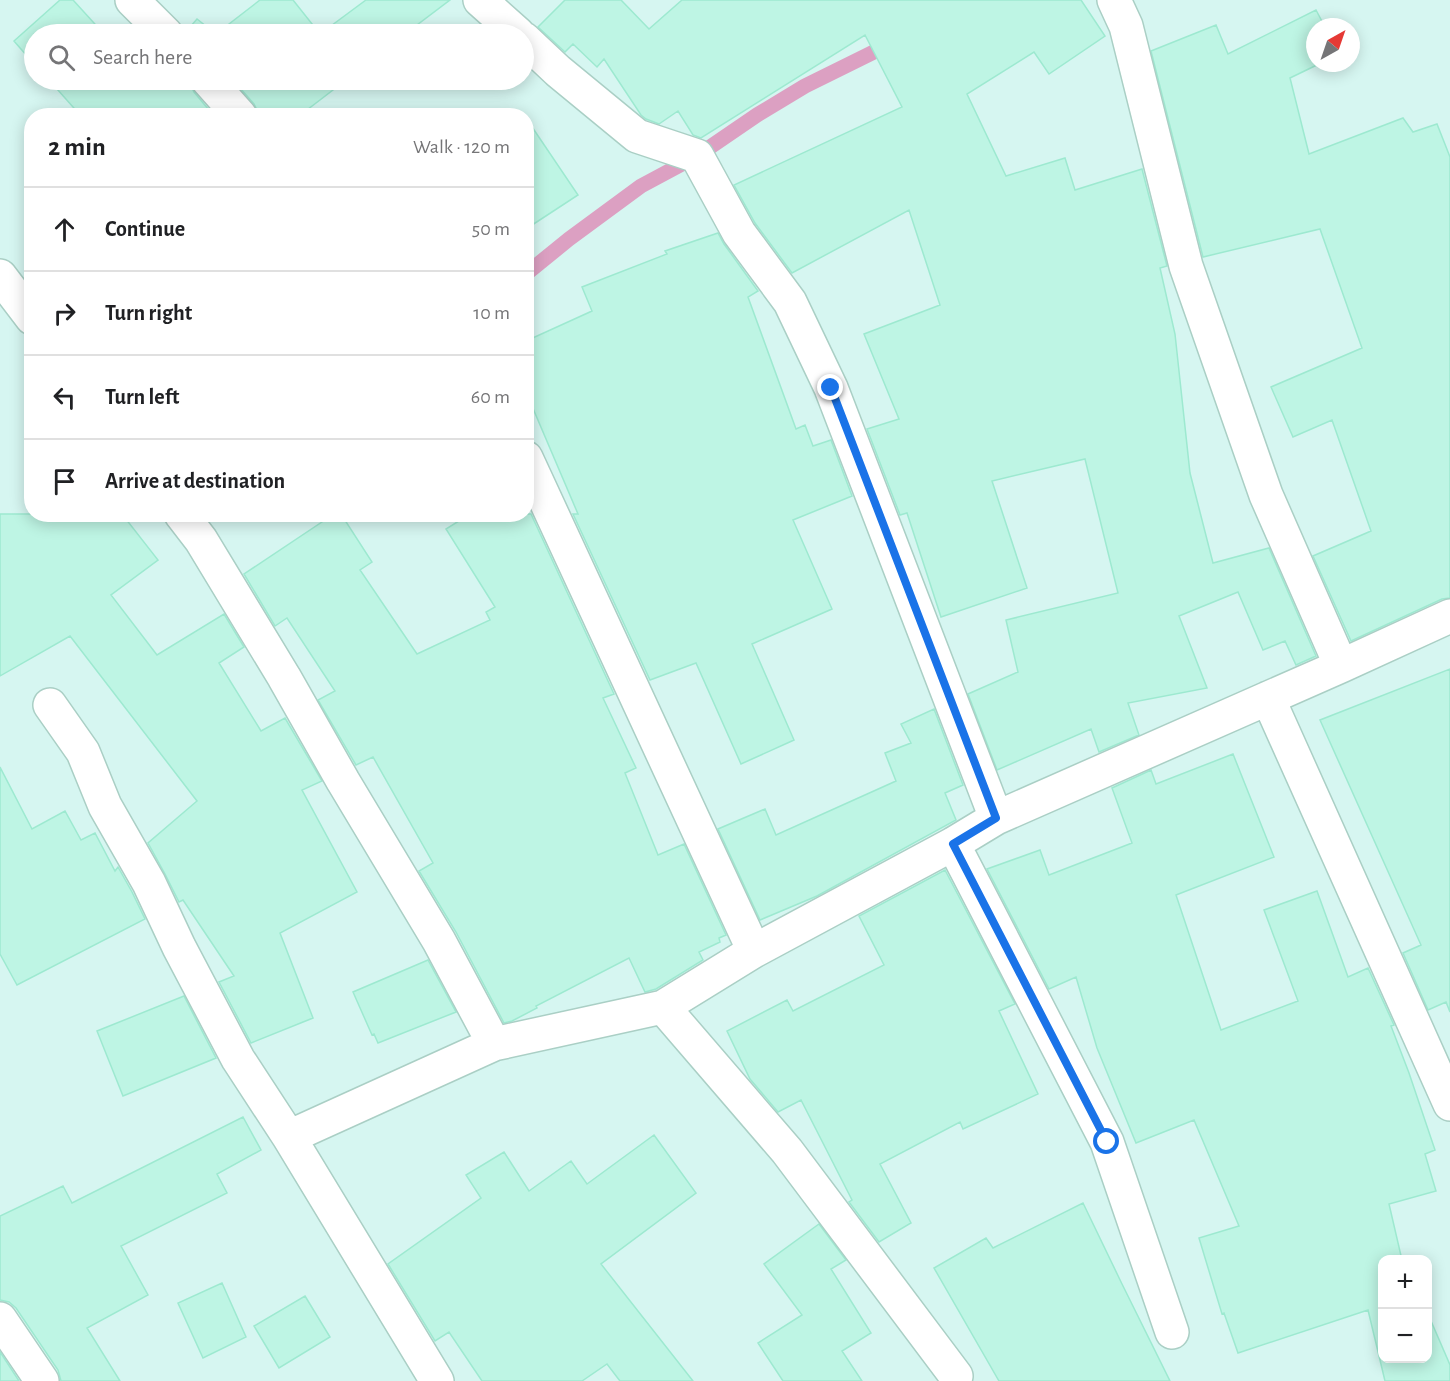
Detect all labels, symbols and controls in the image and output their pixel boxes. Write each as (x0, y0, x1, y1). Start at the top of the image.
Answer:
north arrow (1306, 18, 1360, 72)
search box (24, 24, 534, 90)
icon: search (45, 41, 78, 74)
text: Search here (93, 46, 192, 68)
text: 2 min (48, 134, 106, 160)
text: Walk · 120 m (413, 137, 510, 157)
icon: ahead (48, 213, 81, 246)
text: Continue (105, 218, 185, 240)
text: 50 m (472, 219, 510, 239)
icon: right (48, 297, 81, 330)
text: Turn right (105, 302, 192, 324)
text: 10 m (473, 303, 510, 323)
route end (817, 374, 843, 400)
icon: left (48, 381, 81, 414)
text: Turn left (105, 386, 179, 408)
text: 60 m (471, 387, 510, 407)
icon: arrive (48, 465, 81, 498)
text: Arrive at destination (105, 470, 285, 492)
route start (1093, 1128, 1119, 1154)
map controls (1378, 1255, 1432, 1363)
button: + (1378, 1255, 1432, 1309)
button: − (1378, 1309, 1432, 1363)

